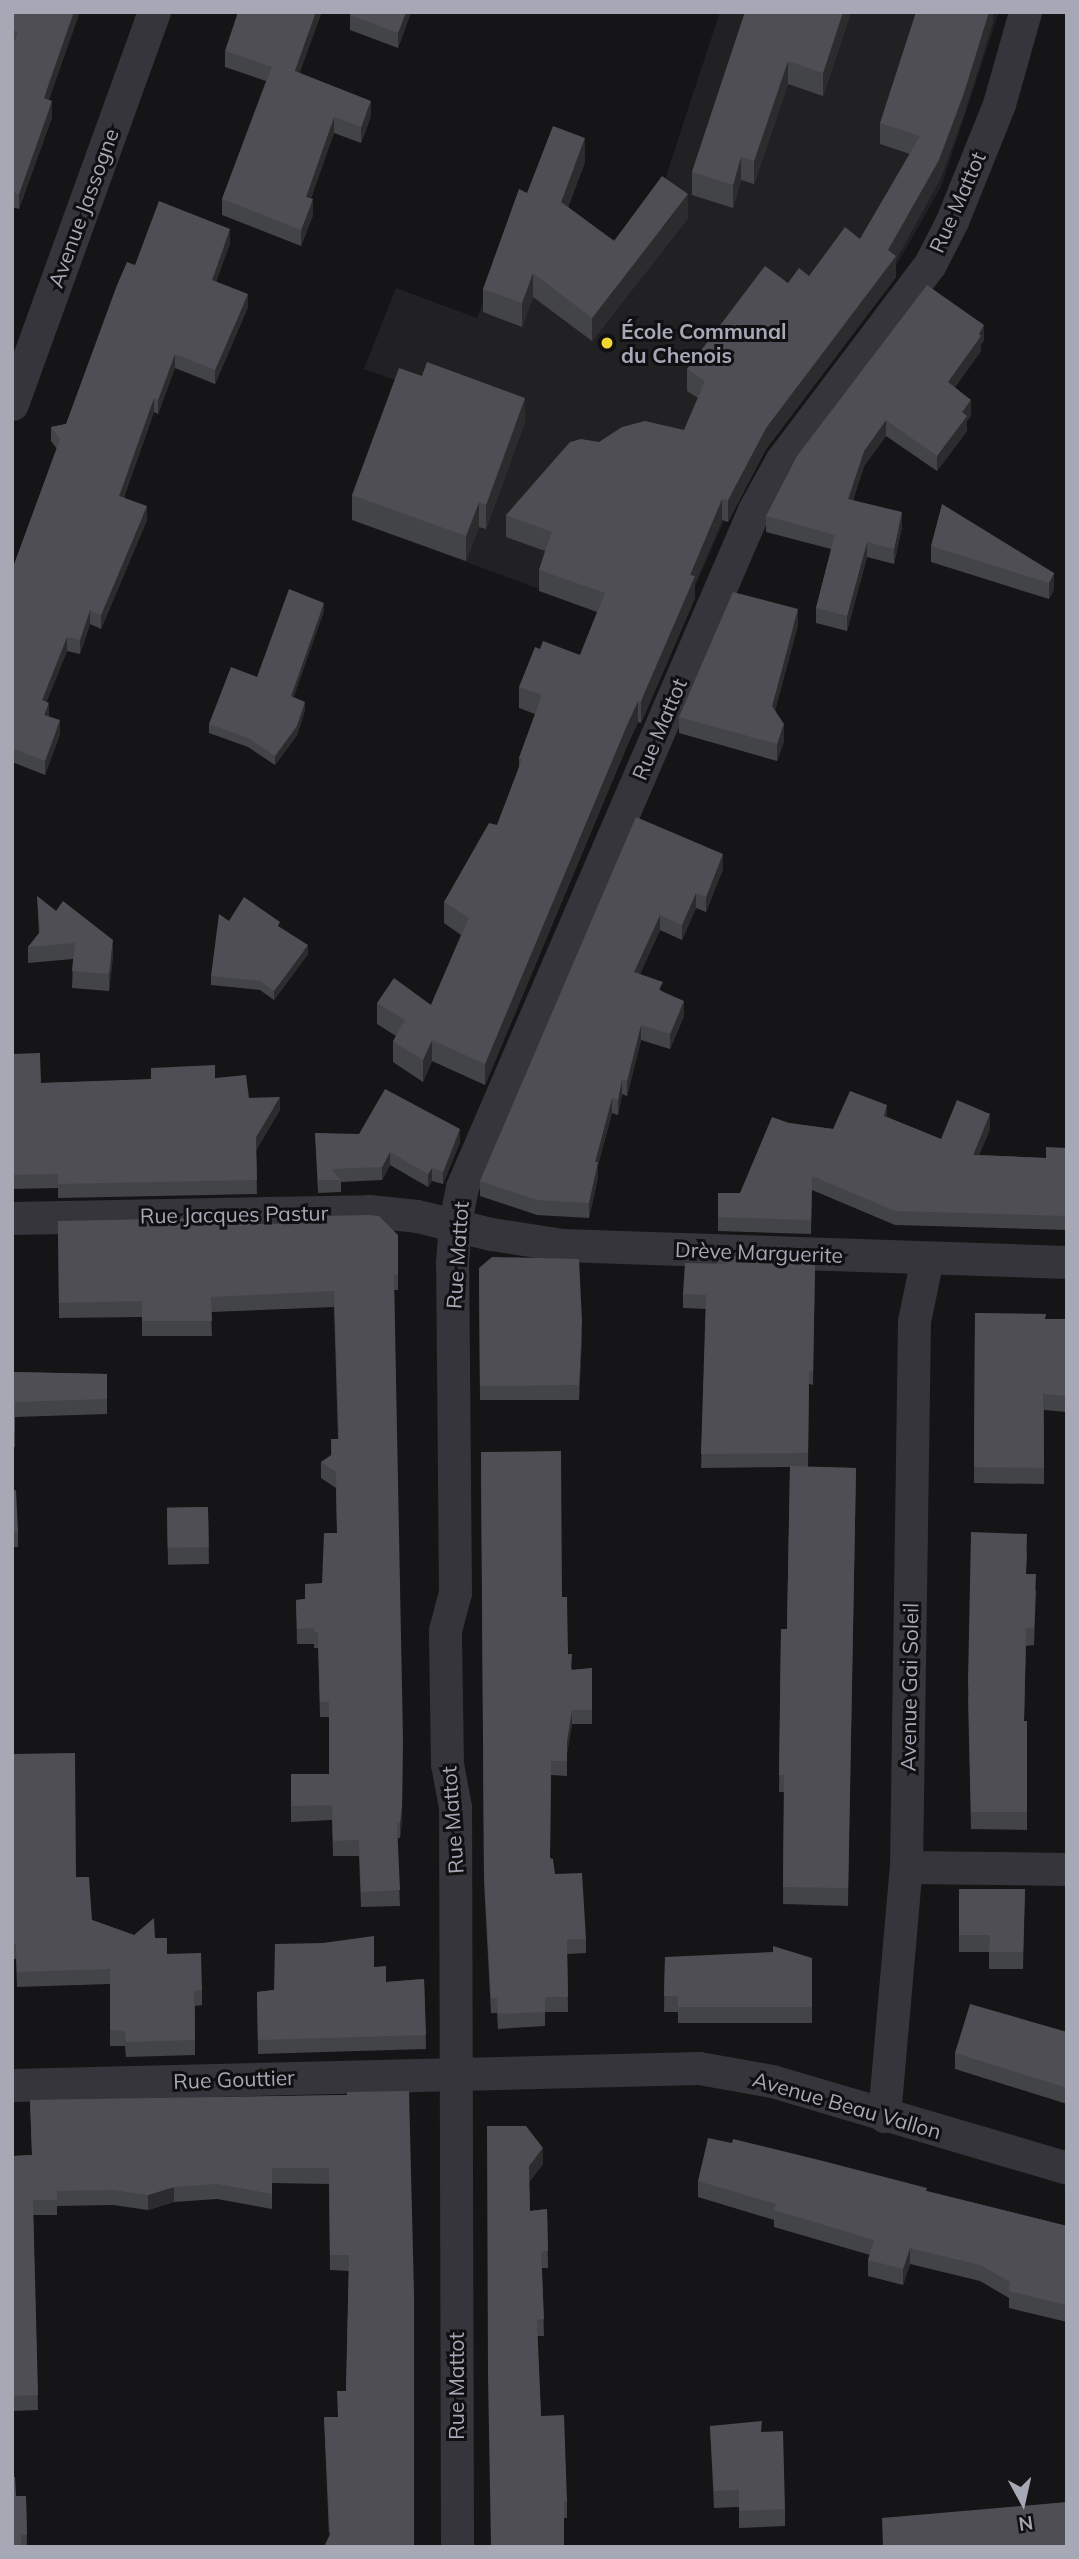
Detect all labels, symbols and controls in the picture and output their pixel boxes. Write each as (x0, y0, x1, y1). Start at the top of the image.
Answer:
street label: Avenue Jassogne (43, 125, 123, 291)
street label: Rue Mattot (924, 148, 990, 256)
place label: École Communal du Chenois (621, 318, 787, 368)
marker: École Communal du Chenois (599, 335, 615, 351)
street label: Rue Mattot (626, 674, 692, 784)
street label: Rue Jacques Pastur (140, 1200, 328, 1228)
street label: Rue Mattot (441, 1200, 473, 1310)
street label: Drève Marguerite (675, 1236, 843, 1268)
street label: Avenue Gai Soleil (895, 1603, 923, 1771)
street label: Rue Mattot (436, 1765, 468, 1875)
street label: Rue Gouttier (173, 2064, 295, 2094)
street label: Avenue Beau Vallon (750, 2066, 944, 2144)
street label: Rue Mattot (443, 2332, 469, 2440)
north arrow (988, 2468, 1058, 2538)
text: N (1017, 2511, 1035, 2537)

